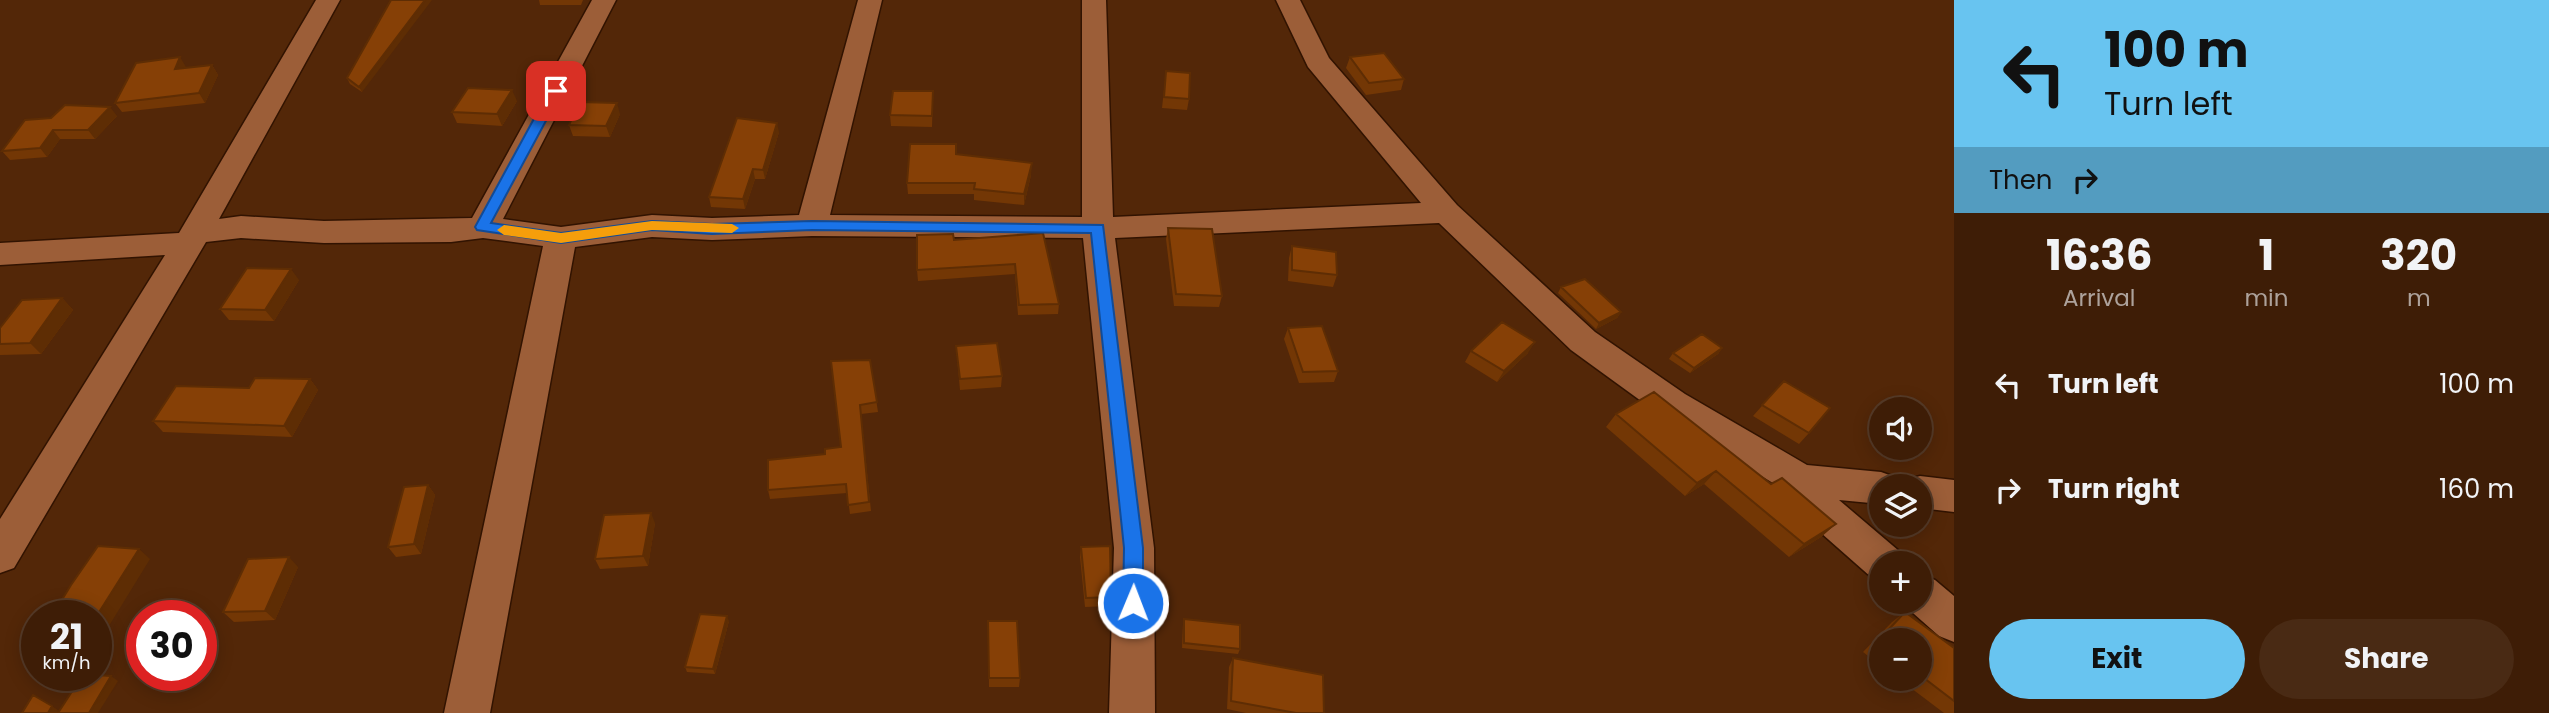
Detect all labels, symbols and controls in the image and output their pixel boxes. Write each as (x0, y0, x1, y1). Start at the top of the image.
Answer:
text: 100 m (2104, 16, 2249, 84)
icon: left (1989, 28, 2080, 119)
pin (526, 61, 586, 121)
icon: arrive (537, 72, 575, 110)
text: Turn left (2104, 81, 2233, 126)
icon: right (2066, 161, 2104, 199)
text: Then (1989, 162, 2052, 198)
text: 16:36 (2046, 226, 2153, 285)
text: 1 (2259, 226, 2274, 285)
text: 320 (2380, 226, 2457, 285)
text: Arrival (2063, 282, 2135, 314)
text: min (2244, 282, 2288, 314)
text: m (2407, 282, 2431, 314)
icon: left (1989, 366, 2027, 404)
text: Turn left (2048, 366, 2159, 402)
text: 100 m (2439, 366, 2514, 402)
map controls (1869, 397, 1932, 691)
button: sound (1869, 397, 1932, 460)
icon: right (1989, 471, 2027, 509)
text: Turn right (2048, 471, 2180, 507)
text: 160 m (2439, 471, 2514, 507)
button: layers (1869, 474, 1932, 537)
button: + (1869, 551, 1932, 614)
position arrow (1096, 566, 1170, 640)
speed limit sign: 30 (126, 600, 217, 691)
text: 21 (50, 612, 83, 661)
button: Exit (1989, 619, 2245, 699)
button: Share (2259, 619, 2514, 699)
button: − (1869, 628, 1932, 691)
text: km/h (43, 650, 90, 675)

